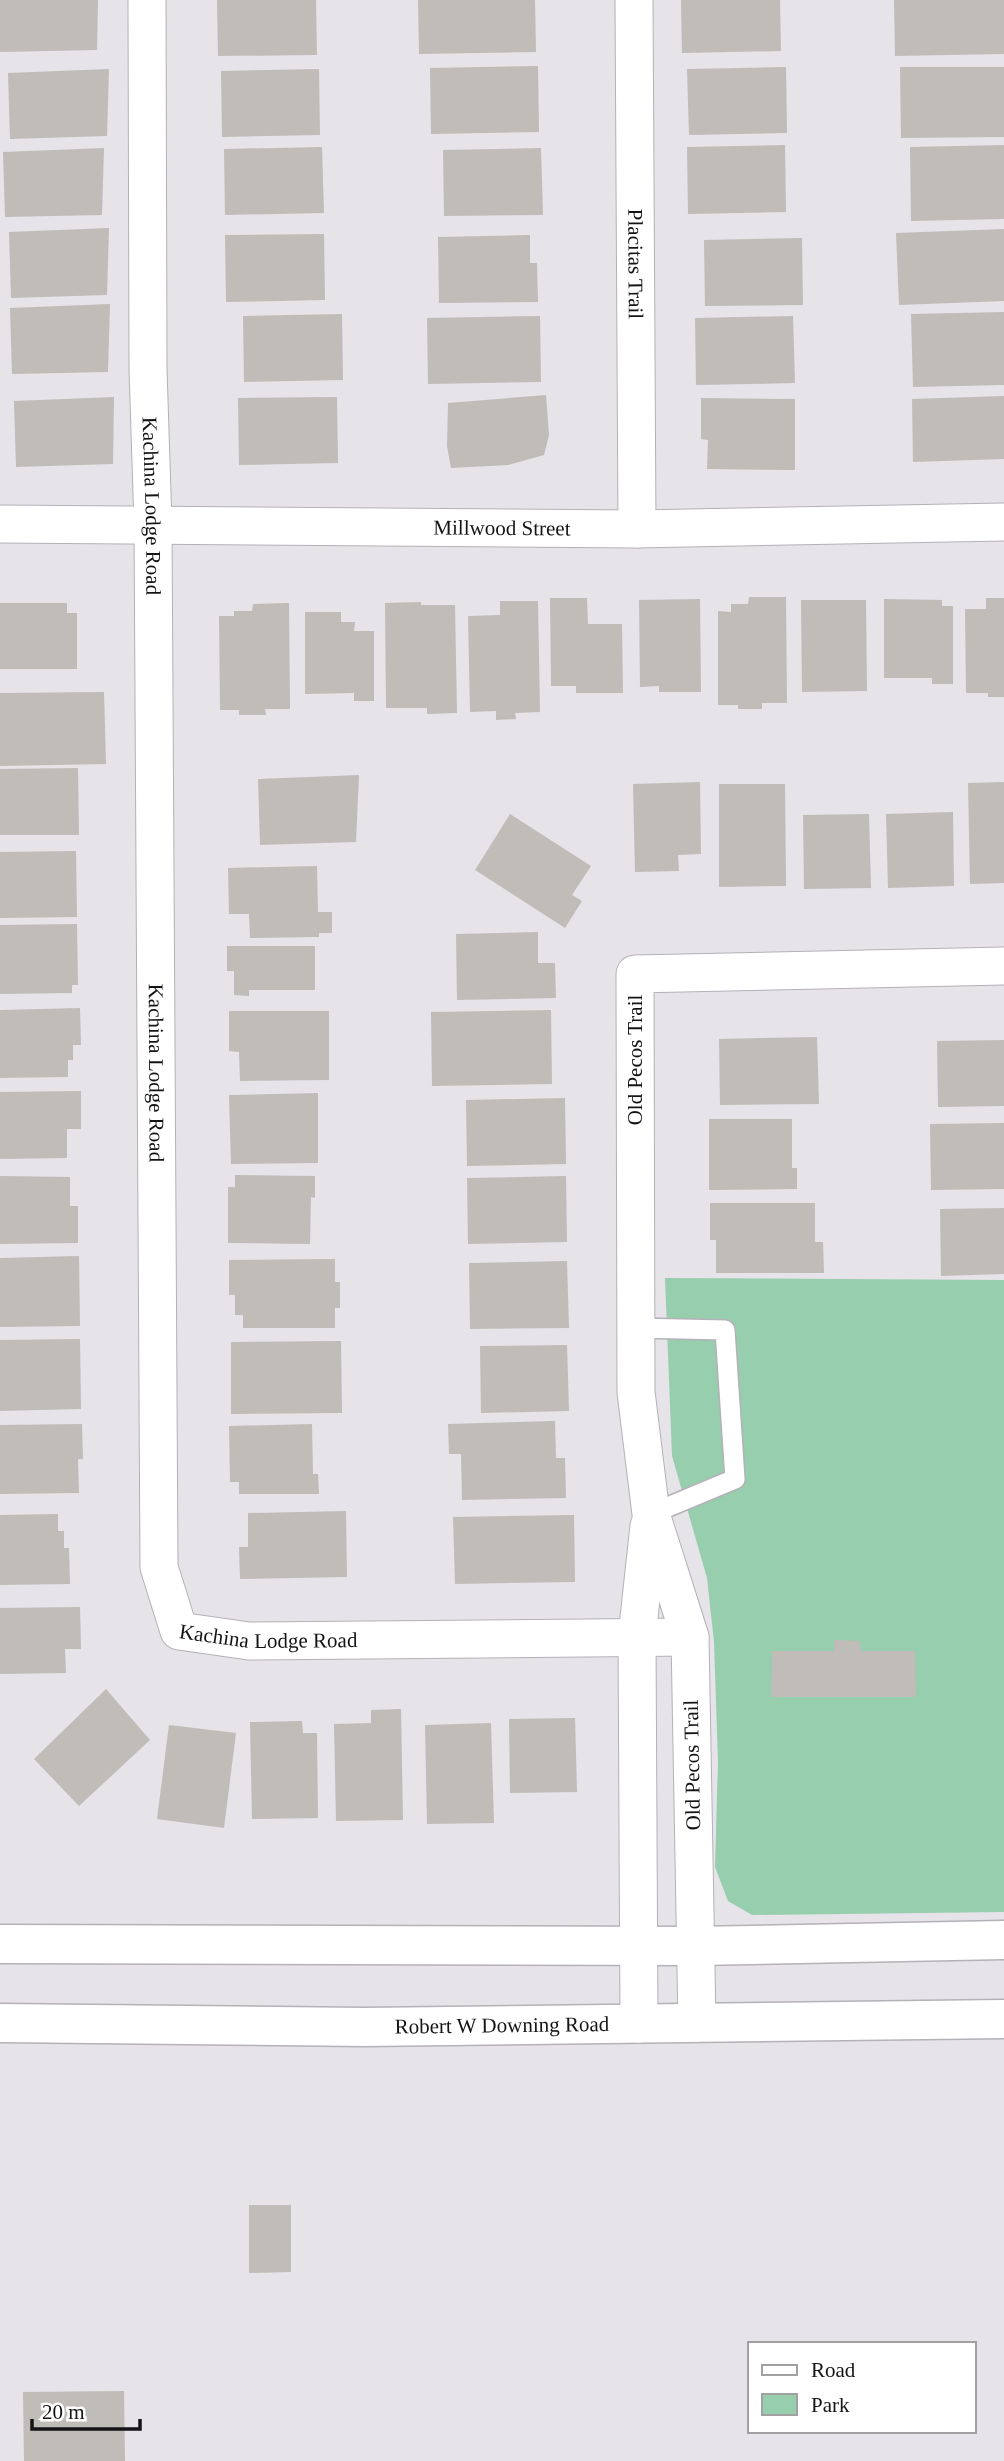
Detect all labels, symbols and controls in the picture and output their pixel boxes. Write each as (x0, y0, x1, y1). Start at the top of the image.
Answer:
street label: Placitas Trail (623, 209, 648, 319)
street label: Kachina Lodge Road (138, 416, 165, 596)
street label: Millwood Street (433, 515, 571, 540)
street label: Kachina Lodge Road (144, 984, 169, 1163)
street label: Old Pecos Trail (623, 994, 647, 1125)
street label: Kachina Lodge Road (178, 1619, 358, 1653)
street label: Old Pecos Trail (679, 1699, 705, 1831)
street label: Robert W Downing Road (395, 2012, 610, 2039)
legend (748, 2342, 976, 2433)
text: Road (811, 2358, 856, 2382)
scale bar (32, 2388, 140, 2432)
text: Park (811, 2393, 850, 2417)
text: 20 m (42, 2400, 85, 2424)

